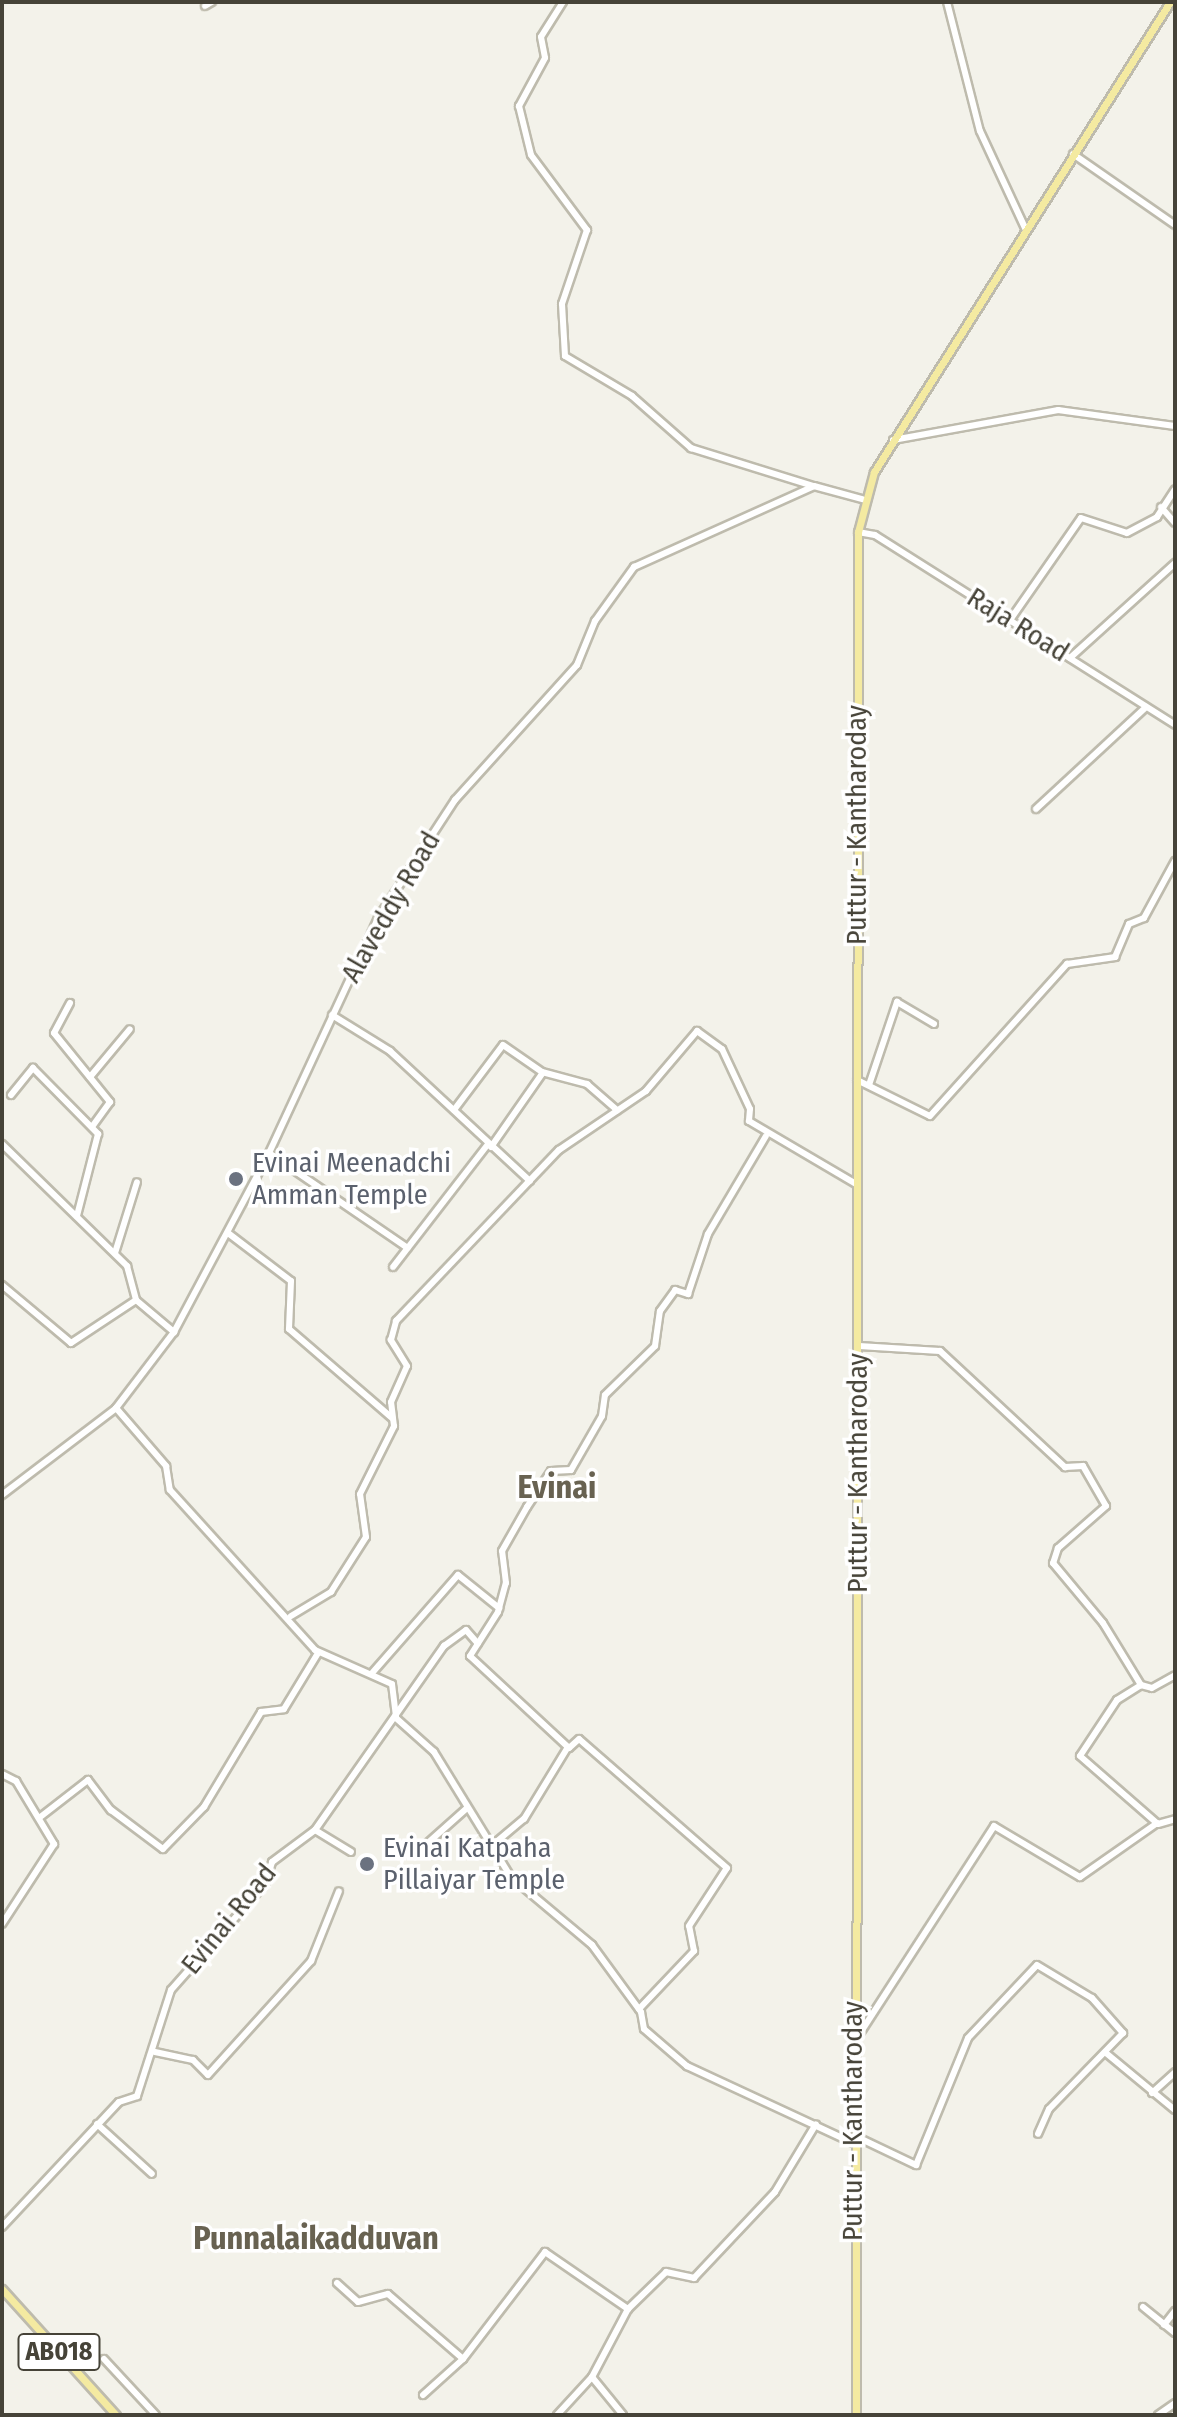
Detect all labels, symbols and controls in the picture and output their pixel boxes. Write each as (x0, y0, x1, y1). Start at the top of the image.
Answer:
street label: Raja Road (961, 581, 1075, 669)
street label: Puttur - Kantharoday (840, 705, 874, 945)
street label: Alaveddy Road (334, 826, 448, 988)
place label: Evinai Meenadchi Amman Temple (252, 1146, 451, 1212)
marker: Evinai Meenadchi Amman Temple (227, 1170, 245, 1188)
street label: Puttur - Kantharoday (841, 1353, 875, 1593)
district label: Evinai (518, 1468, 596, 1506)
place label: Evinai Katpaha Pillaiyar Temple (383, 1831, 565, 1897)
marker: Evinai Katpaha Pillaiyar Temple (358, 1855, 376, 1873)
street label: Evinai Road (174, 1857, 284, 1981)
street label: Puttur - Kantharoday (836, 2001, 870, 2241)
district label: Punnalaikadduvan (193, 2219, 439, 2257)
road number: AB018 (17, 2330, 101, 2374)

